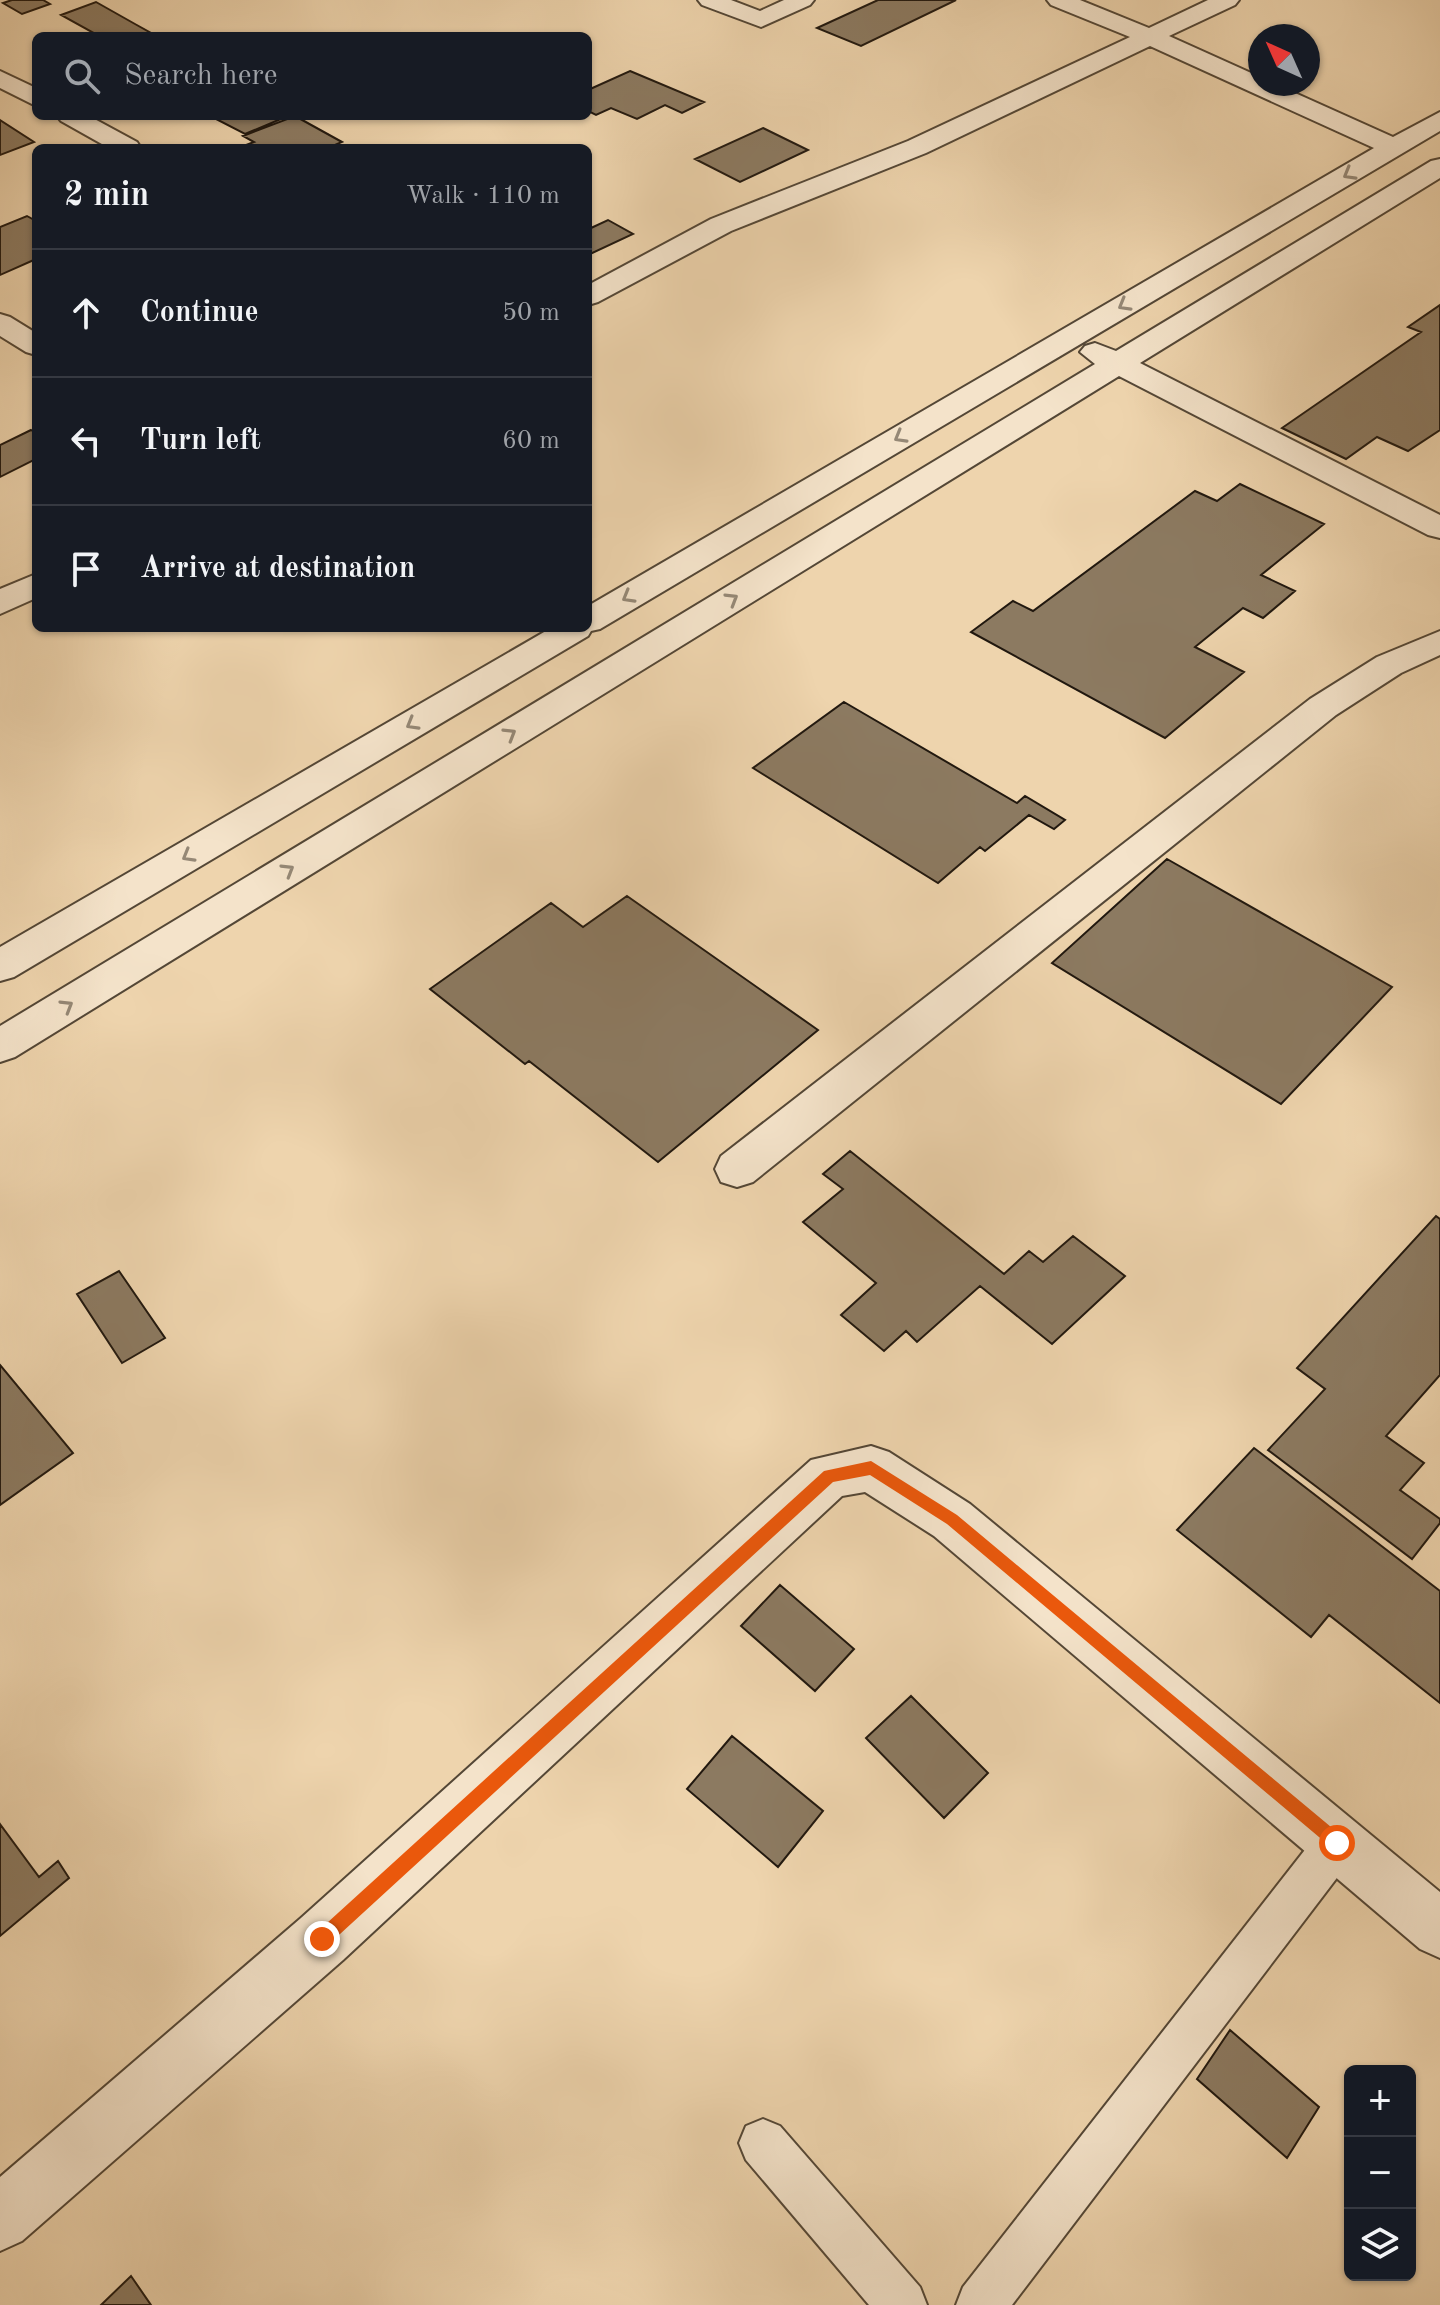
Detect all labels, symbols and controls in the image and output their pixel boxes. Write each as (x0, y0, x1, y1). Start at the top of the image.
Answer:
north arrow (1248, 24, 1320, 96)
search box (32, 32, 592, 120)
icon: search (60, 54, 104, 98)
text: Search here (124, 61, 278, 91)
one-way arrow (1343, 164, 1358, 180)
text: 2 min (64, 179, 149, 213)
text: Walk · 110 m (406, 183, 560, 209)
icon: ahead (64, 291, 108, 335)
one-way arrow (1119, 296, 1133, 311)
text: Continue (140, 298, 259, 328)
text: 50 m (502, 300, 560, 326)
icon: left (64, 419, 108, 463)
text: Turn left (140, 426, 261, 456)
one-way arrow (894, 427, 909, 443)
text: 60 m (502, 428, 560, 454)
icon: arrive (64, 547, 108, 591)
text: Arrive at destination (140, 554, 415, 584)
one-way arrow (622, 587, 637, 603)
one-way arrow (723, 593, 738, 608)
one-way arrow (406, 714, 421, 730)
one-way arrow (501, 729, 516, 744)
one-way arrow (182, 846, 196, 862)
one-way arrow (279, 864, 294, 880)
one-way arrow (58, 1000, 72, 1015)
route start (1319, 1825, 1355, 1861)
route end (304, 1921, 340, 1957)
map controls (1344, 2065, 1416, 2281)
button: + (1344, 2065, 1416, 2137)
button: − (1344, 2137, 1416, 2209)
button: layers (1344, 2209, 1416, 2281)

